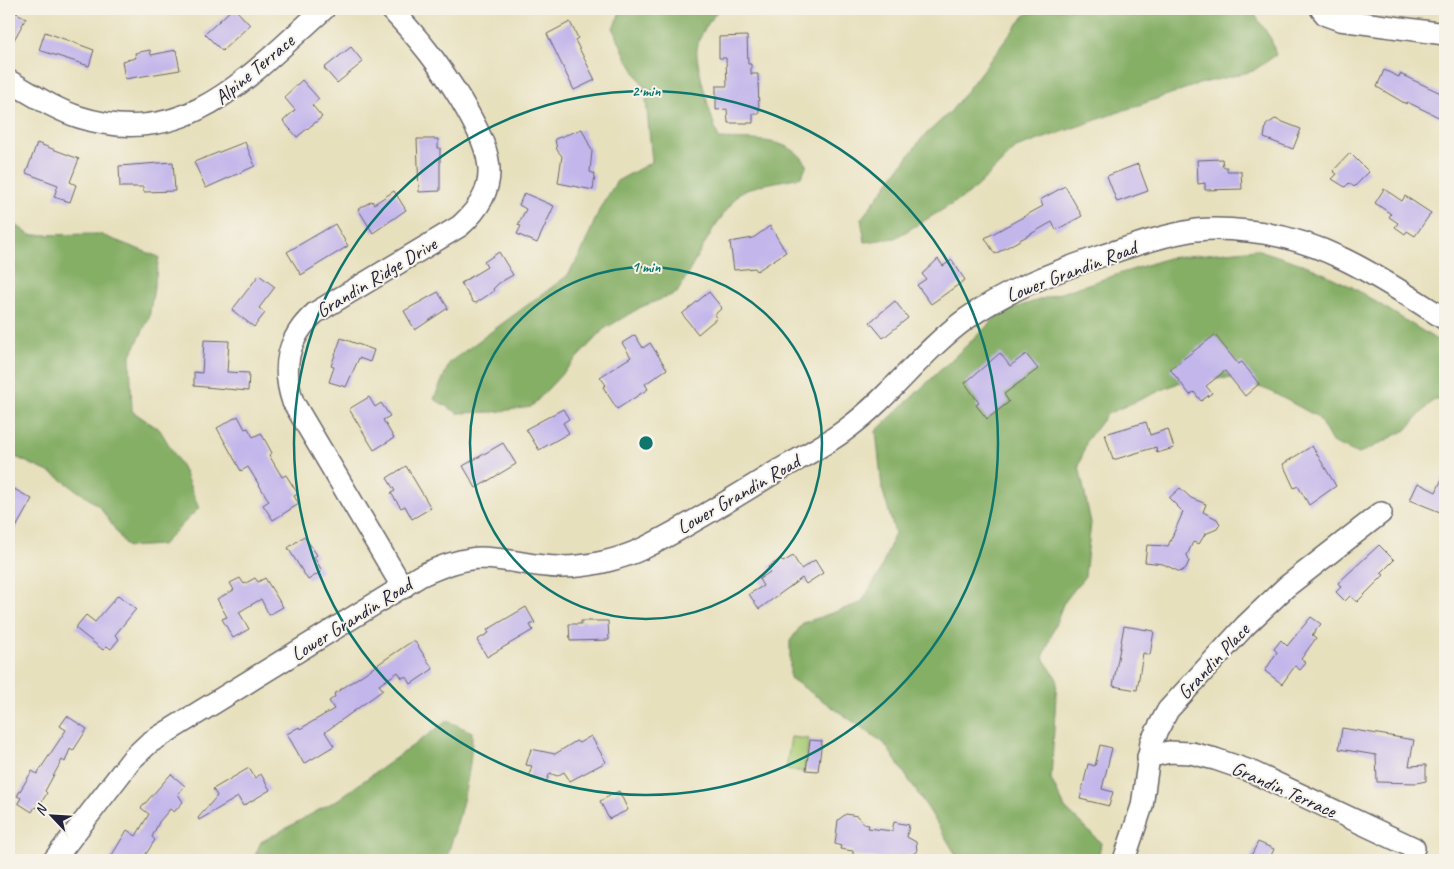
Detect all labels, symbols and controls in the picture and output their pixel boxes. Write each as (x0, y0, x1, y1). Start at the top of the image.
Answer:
street label: Alpine Terrace (209, 28, 301, 110)
text: 2 min (632, 82, 661, 101)
street label: Grandin Ridge Drive (311, 231, 442, 323)
street label: Lower Grandin Road (1002, 234, 1143, 308)
text: 1 min (632, 258, 661, 277)
centre of rings (637, 434, 655, 452)
street label: Lower Grandin Road (672, 448, 807, 540)
street label: Lower Grandin Road (286, 571, 419, 667)
street label: Grandin Place (1172, 617, 1256, 705)
street label: Grandin Terrace (1228, 755, 1341, 824)
north arrow (28, 792, 78, 842)
text: N (31, 801, 51, 818)

